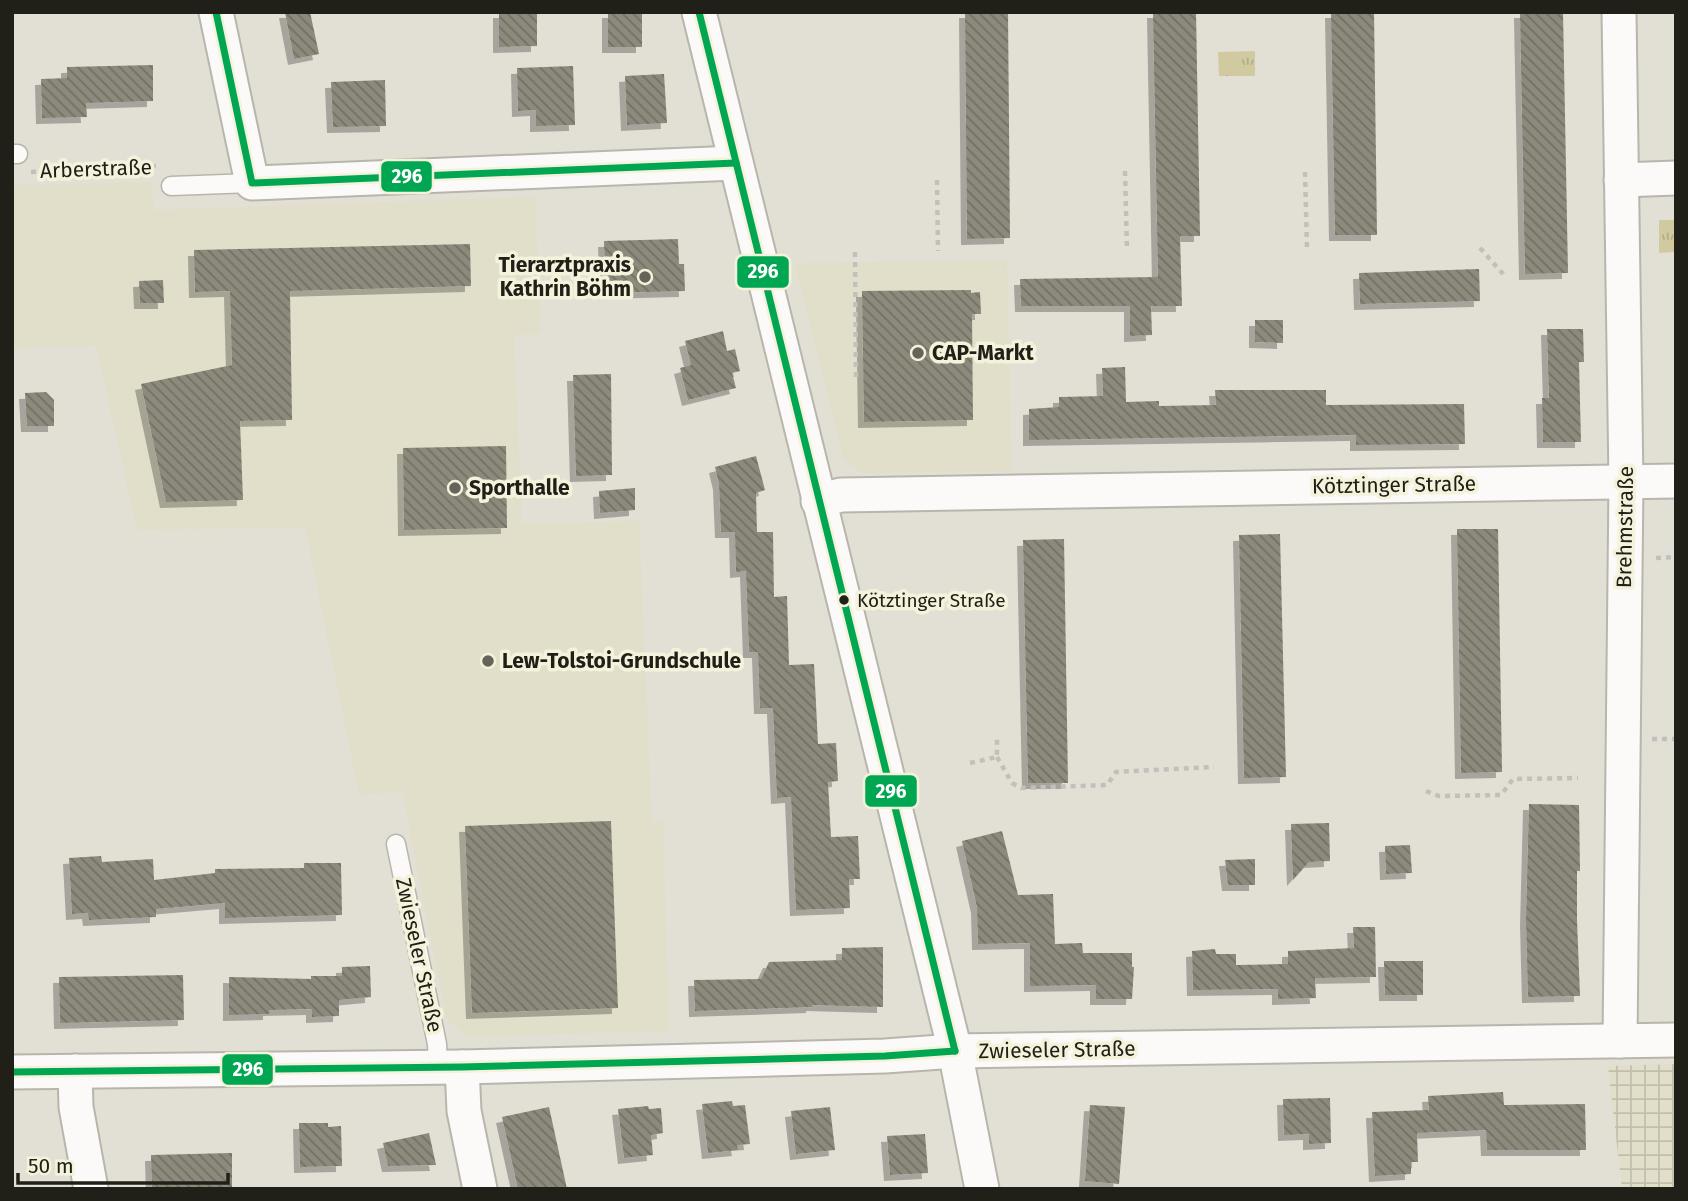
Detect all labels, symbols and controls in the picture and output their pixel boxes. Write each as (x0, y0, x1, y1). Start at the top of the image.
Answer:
street label: Arberstraße (40, 154, 152, 184)
line badge: 296 (380, 160, 433, 193)
text: 296 (392, 165, 423, 188)
place label: Tierarztpraxis Kathrin Böhm (498, 252, 631, 302)
line badge: 296 (736, 255, 790, 289)
text: 296 (748, 260, 779, 283)
marker: Tierarztpraxis Kathrin Böhm (637, 269, 653, 285)
place label: CAP-Markt (932, 340, 1034, 366)
marker: CAP-Markt (910, 345, 926, 361)
street label: Brehmstraße (1611, 466, 1639, 588)
street label: Kötztinger Straße (1312, 471, 1476, 499)
place label: Sporthalle (469, 475, 570, 501)
marker: Sporthalle (447, 480, 463, 496)
place label: Kötztinger Straße (857, 589, 1006, 612)
marker: Kötztinger Straße (837, 593, 851, 607)
place label: Lew-Tolstoi-Grundschule (502, 648, 742, 674)
marker: Lew-Tolstoi-Grundschule (480, 653, 496, 669)
line badge: 296 (864, 774, 918, 808)
text: 296 (876, 780, 907, 803)
street label: Zwieseler Straße (390, 875, 448, 1035)
street label: Zwieseler Straße (978, 1036, 1136, 1064)
line badge: 296 (221, 1053, 274, 1086)
text: 296 (233, 1058, 264, 1081)
scale bar (18, 1142, 228, 1186)
text: 50 m (28, 1153, 74, 1179)

